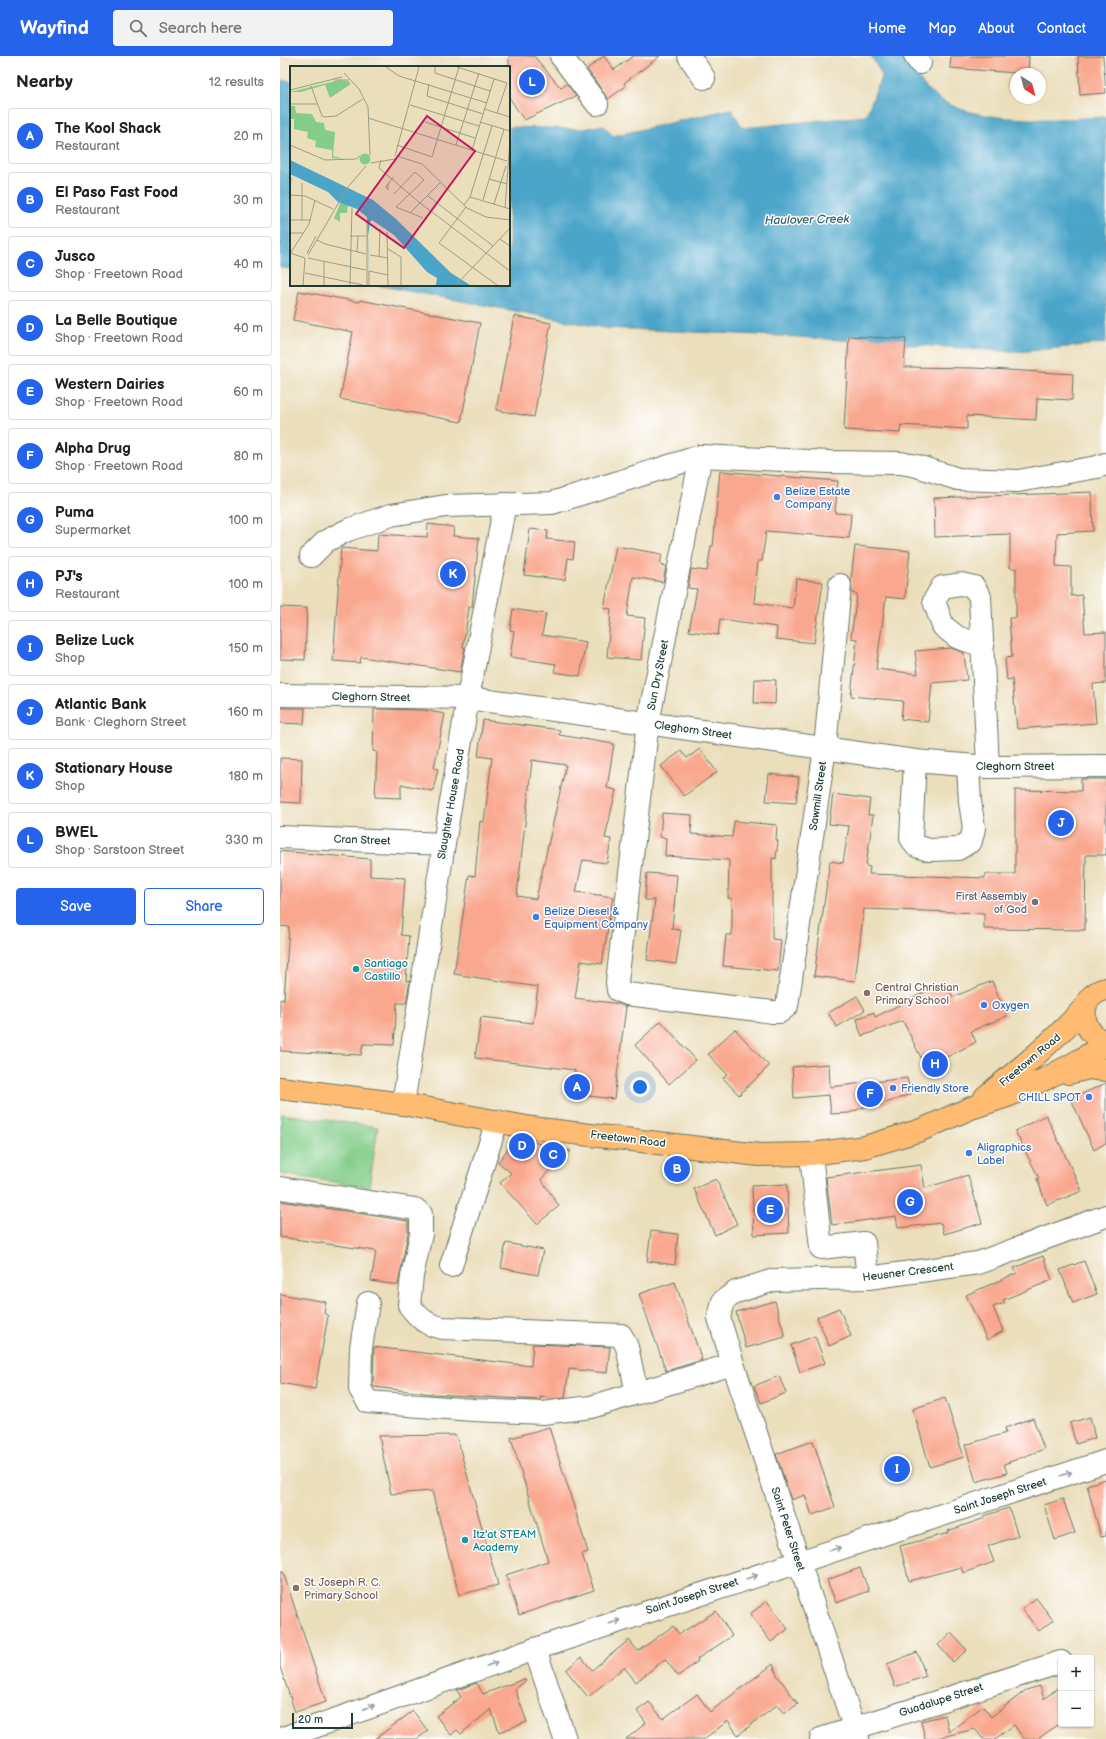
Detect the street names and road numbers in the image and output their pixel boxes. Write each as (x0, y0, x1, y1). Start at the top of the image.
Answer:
street label: Sun Dry Street (645, 638, 671, 711)
street label: Cleghorn Street (332, 690, 411, 704)
street label: Cleghorn Street (653, 718, 733, 742)
street label: Slaughter House Road (435, 748, 467, 860)
street label: Sawmill Street (807, 760, 829, 831)
street label: Cleghorn Street (976, 760, 1055, 773)
street label: Cran Street (333, 833, 391, 848)
street label: Freetown Road (997, 1031, 1063, 1089)
street label: Freetown Road (590, 1128, 666, 1150)
street label: Heusner Crescent (862, 1260, 955, 1284)
street label: Saint Joseph Street (952, 1475, 1049, 1517)
street label: Saint Peter Street (768, 1485, 808, 1573)
street label: Saint Joseph Street (644, 1575, 741, 1617)
street label: Guadalupe Street (897, 1680, 985, 1720)

